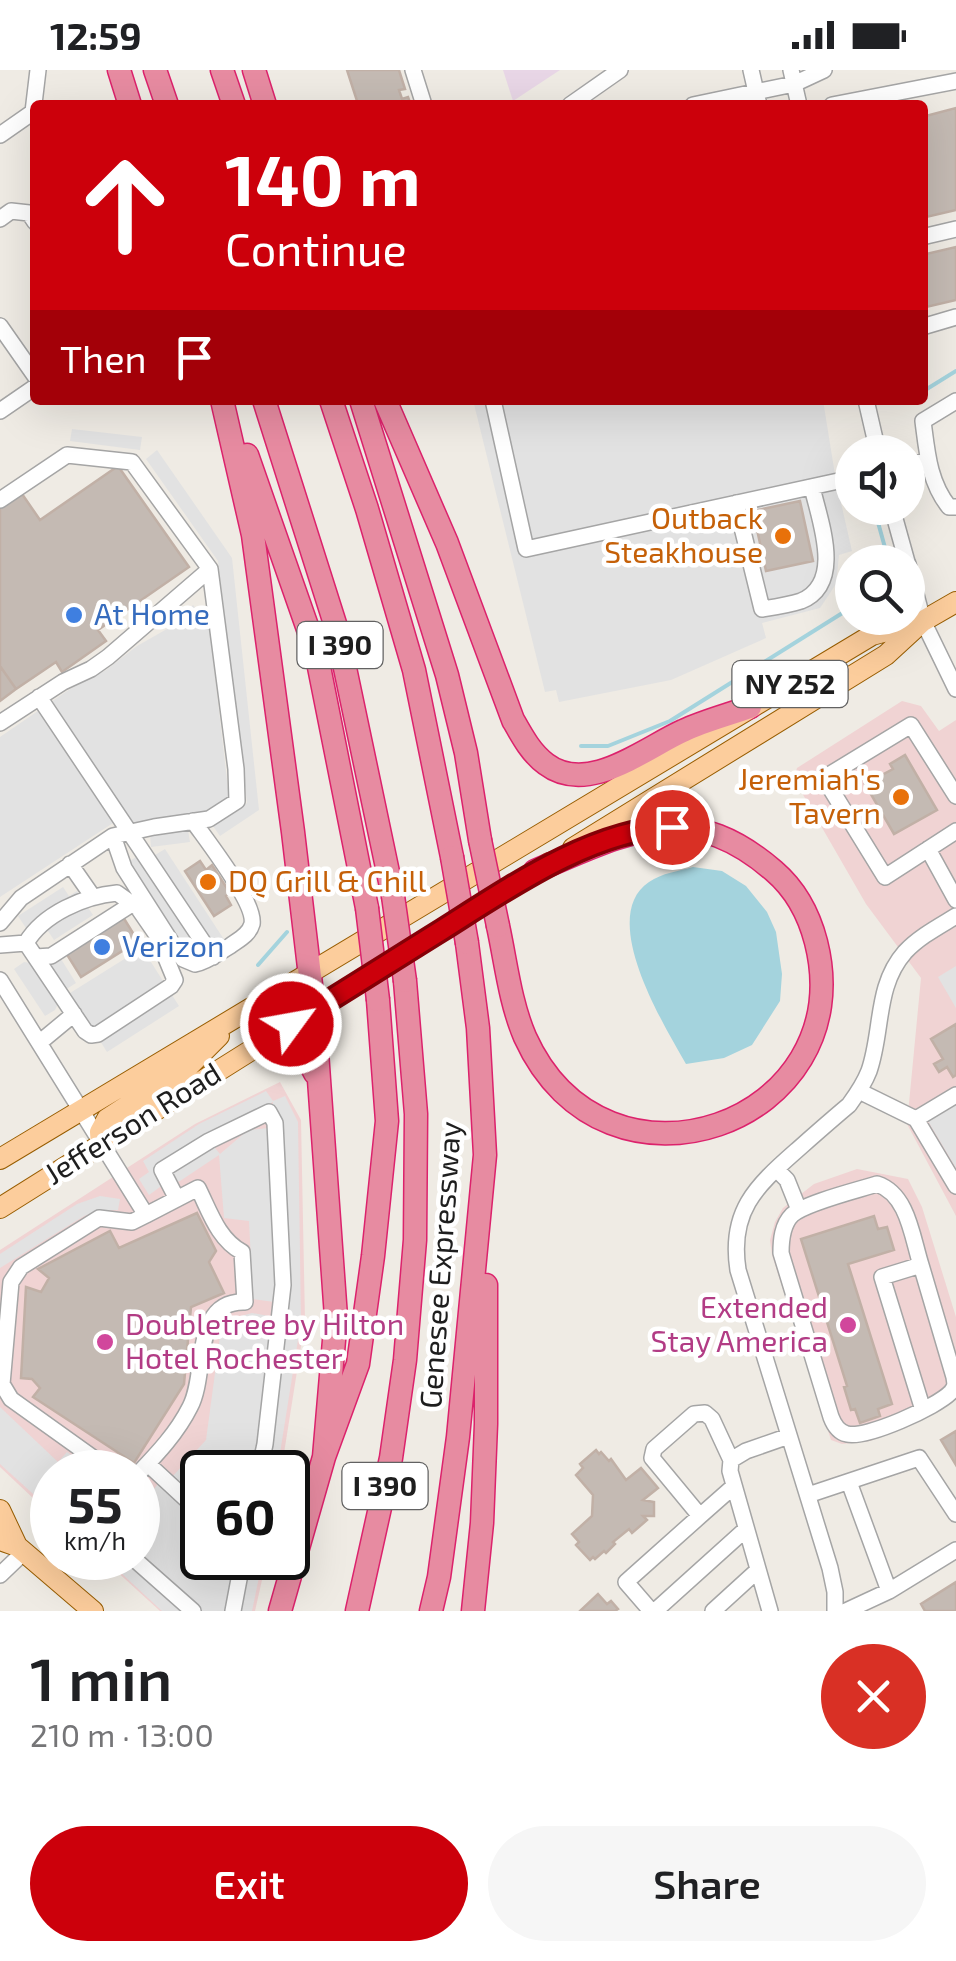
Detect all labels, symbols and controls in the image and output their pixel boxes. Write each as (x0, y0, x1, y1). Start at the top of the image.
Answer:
text: 12:59 (50, 12, 142, 58)
text: 140 m (225, 136, 421, 220)
icon: ahead (60, 140, 190, 270)
text: Continue (225, 221, 407, 275)
icon: arrive (167, 330, 222, 385)
text: Then (60, 335, 147, 381)
map controls (835, 435, 925, 635)
button: sound (835, 435, 925, 525)
place label: Outback Steakhouse (604, 499, 763, 569)
marker: Outback Steakhouse (772, 525, 794, 547)
button: search (835, 545, 925, 635)
place label: At Home (94, 595, 210, 631)
marker: At Home (63, 604, 85, 626)
road number: I 390 (298, 622, 382, 668)
road number: NY 252 (732, 661, 848, 707)
place label: Jeremiah's Tavern (738, 760, 881, 830)
pin (630, 785, 715, 870)
marker: Jeremiah's Tavern (890, 786, 912, 808)
icon: arrive (645, 800, 700, 855)
place label: DQ Grill & Chill (228, 862, 426, 898)
marker: DQ Grill & Chill (197, 871, 219, 893)
place label: Verizon (122, 927, 224, 963)
marker: Verizon (91, 936, 113, 958)
position arrow (239, 972, 343, 1076)
street label: Jefferson Road (37, 1054, 227, 1191)
street label: Genesee Expressway (411, 1120, 467, 1410)
place label: Extended Stay America (651, 1288, 828, 1358)
place label: Doubletree by Hilton Hotel Rochester (125, 1305, 404, 1375)
marker: Extended Stay America (837, 1314, 859, 1336)
marker: Doubletree by Hilton Hotel Rochester (94, 1331, 116, 1353)
speed limit sign: 60 (180, 1450, 310, 1580)
road number: I 390 (342, 1463, 428, 1509)
text: 55 (67, 1473, 123, 1533)
text: km/h (64, 1525, 126, 1555)
text: 1 min (30, 1641, 172, 1713)
button: close (821, 1644, 926, 1749)
text: 210 m · 13:00 (30, 1715, 214, 1753)
button: Exit (30, 1826, 468, 1941)
button: Share (488, 1826, 926, 1941)

